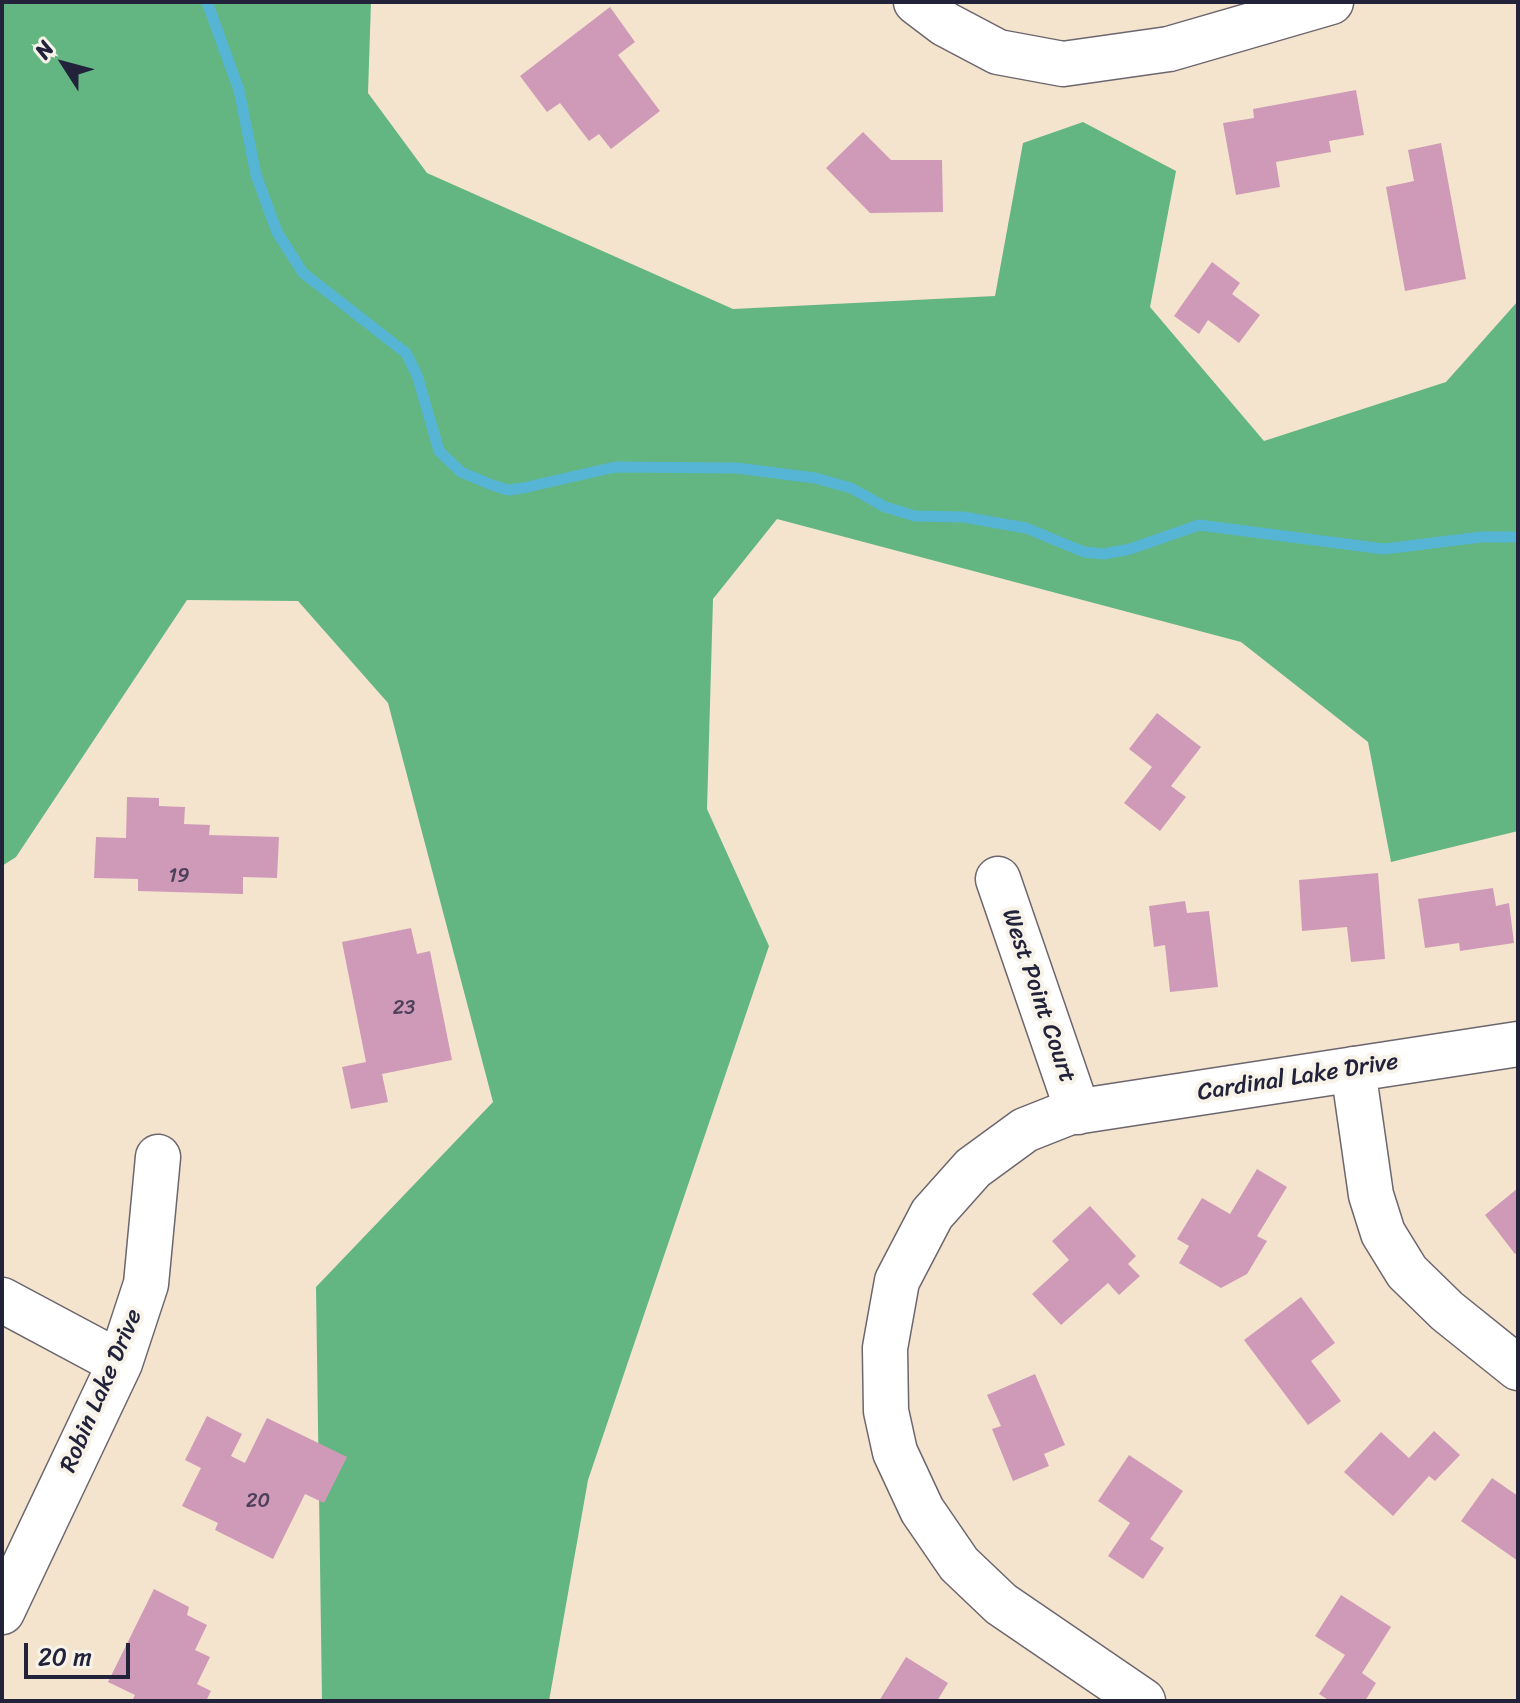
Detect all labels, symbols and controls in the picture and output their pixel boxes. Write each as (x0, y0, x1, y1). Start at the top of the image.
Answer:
north arrow (24, 24, 104, 104)
text: N (24, 32, 64, 67)
house number: 19 (169, 865, 189, 889)
street label: West Point Court (995, 905, 1081, 1087)
house number: 23 (393, 997, 415, 1021)
street label: Cardinal Lake Drive (1195, 1048, 1401, 1108)
street label: Robin Lake Drive (55, 1305, 149, 1477)
house number: 20 (246, 1490, 270, 1514)
scale bar (28, 1627, 134, 1677)
text: 20 m (38, 1636, 92, 1678)

